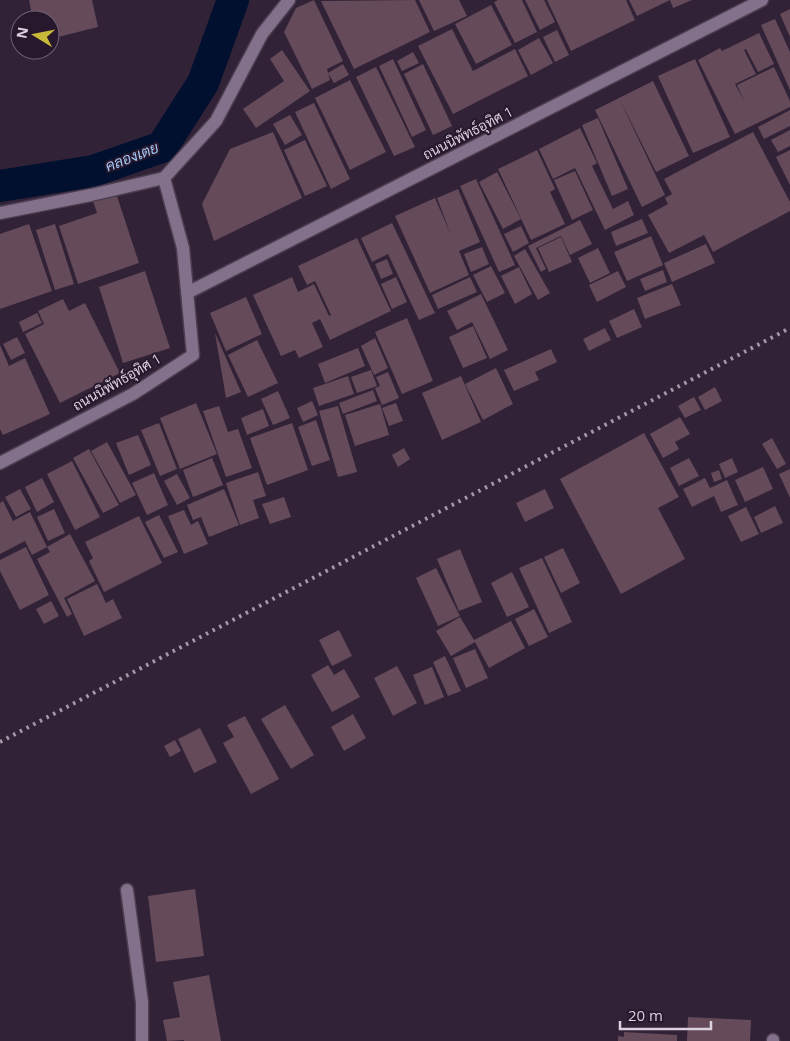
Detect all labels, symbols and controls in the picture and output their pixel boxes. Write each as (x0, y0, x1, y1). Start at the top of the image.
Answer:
north arrow (10, 10, 60, 60)
text: N (11, 25, 32, 40)
street label: ถนนนิพัทธ์อุทิศ 1 (419, 102, 517, 164)
water label: คลองเตย (102, 137, 162, 175)
street label: ถนนนิพัทธ์อุทิศ 1 (69, 349, 165, 415)
scale bar (620, 998, 711, 1030)
text: 20 m (628, 1005, 663, 1025)

